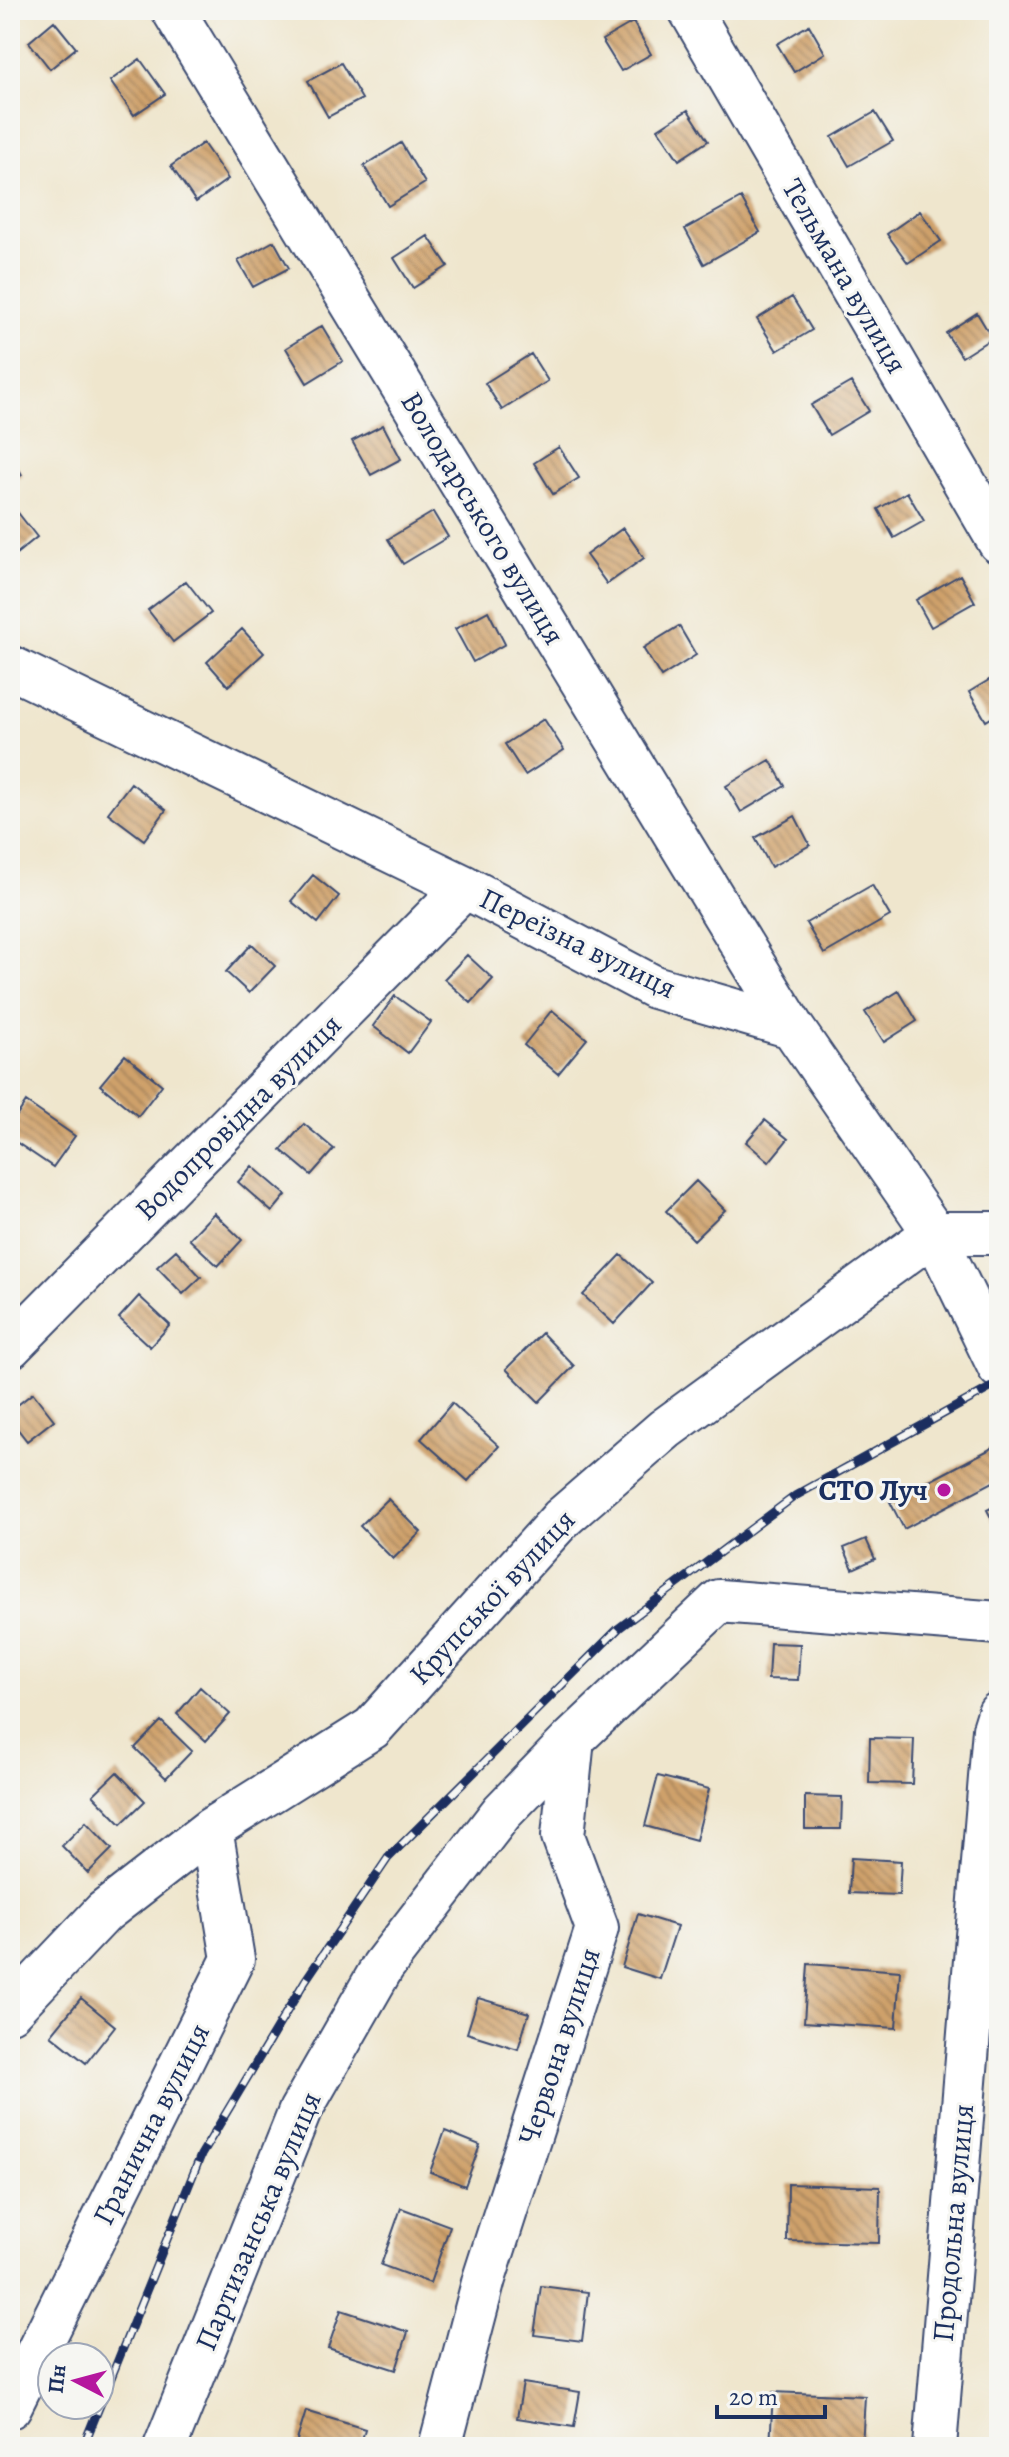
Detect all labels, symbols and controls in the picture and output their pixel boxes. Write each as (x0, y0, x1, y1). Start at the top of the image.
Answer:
street label: Тельмана вулиця (773, 171, 917, 381)
street label: Володарського вулиця (392, 384, 574, 652)
street label: Переїзна вулиця (473, 878, 683, 1008)
street label: Водопровідна вулиця (126, 1005, 350, 1229)
place label: СТО Луч (818, 1470, 928, 1510)
marker: СТО Луч (935, 1481, 953, 1499)
street label: Крупської вулиця (400, 1500, 584, 1694)
street label: Червона вулиця (508, 1942, 610, 2150)
street label: Гранична вулиця (83, 2016, 219, 2232)
street label: Партизанська вулиця (185, 2085, 331, 2357)
street label: Продольна вулиця (923, 2102, 983, 2344)
north arrow (36, 2341, 116, 2421)
text: Пн (41, 2363, 74, 2395)
scale bar (717, 2369, 825, 2419)
text: 20 m (729, 2381, 778, 2413)

